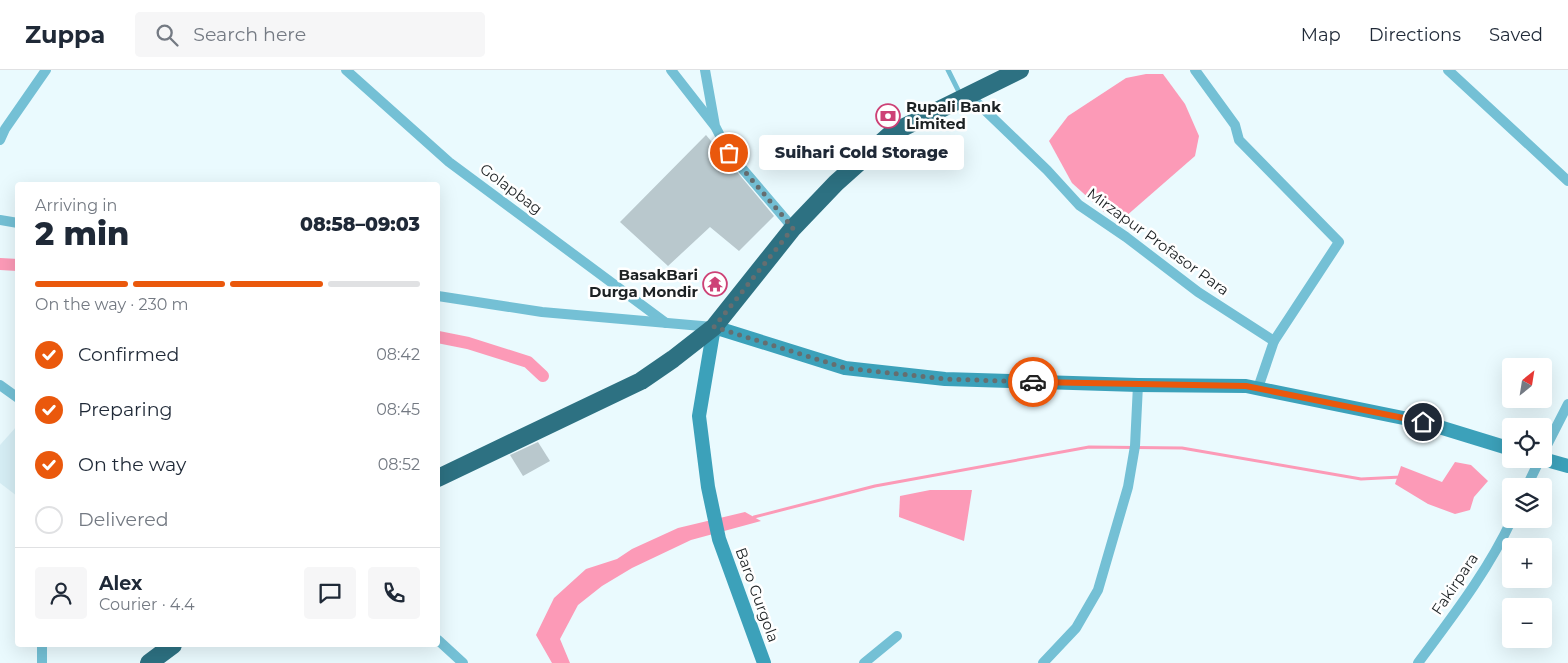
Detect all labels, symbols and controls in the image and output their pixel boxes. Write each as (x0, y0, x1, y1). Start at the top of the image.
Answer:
search box (135, 12, 485, 57)
text: Zuppa (25, 20, 105, 49)
icon: search (153, 21, 181, 49)
text: Search here (193, 23, 306, 46)
text: Map (1301, 24, 1341, 46)
text: Directions (1369, 24, 1461, 46)
text: Saved (1489, 24, 1543, 46)
place label: Rupali Bank Limited (906, 97, 1001, 133)
bank icon: Rupali Bank Limited (875, 103, 901, 129)
pin (708, 132, 750, 174)
callout: Suihari Cold Storage (759, 136, 964, 170)
icon: bag (715, 139, 743, 167)
text: Suihari Cold Storage (775, 143, 948, 162)
street label: Golapbag (476, 159, 546, 218)
street label: Mirzapur Profasor Para (1084, 184, 1233, 299)
text: Arriving in (35, 196, 117, 215)
text: 08:58–09:03 (300, 213, 420, 236)
text: 2 min (35, 214, 129, 253)
place label: BasakBari Durga Mondir (589, 265, 699, 301)
temple icon: BasakBari Durga Mondir (702, 271, 728, 297)
text: On the way · 230 m (35, 295, 188, 314)
icon: check (35, 341, 63, 369)
text: Confirmed (78, 343, 179, 366)
text: 08:42 (376, 345, 420, 364)
courier (1008, 357, 1058, 407)
north arrow (1502, 358, 1552, 408)
map controls (1502, 358, 1552, 648)
icon: car (1019, 368, 1047, 396)
icon: check (35, 396, 63, 424)
text: Preparing (78, 398, 173, 421)
text: 08:45 (376, 400, 420, 419)
pin (1402, 401, 1444, 443)
icon: home (1409, 408, 1437, 436)
button: locate (1502, 418, 1552, 468)
icon: check (35, 451, 63, 479)
text: On the way (78, 453, 186, 476)
text: 08:52 (378, 455, 420, 474)
button: layers (1502, 478, 1552, 528)
text: Delivered (78, 508, 169, 531)
button: + (1502, 538, 1552, 588)
street label: Baro Gurgola (732, 545, 783, 645)
street label: Fakirpara (1427, 549, 1482, 618)
button: person (35, 567, 87, 619)
button: chat (304, 567, 356, 619)
button: phone (368, 567, 420, 619)
text: Alex (99, 572, 142, 595)
text: Courier · 4.4 (99, 595, 195, 614)
button: − (1502, 598, 1552, 648)

